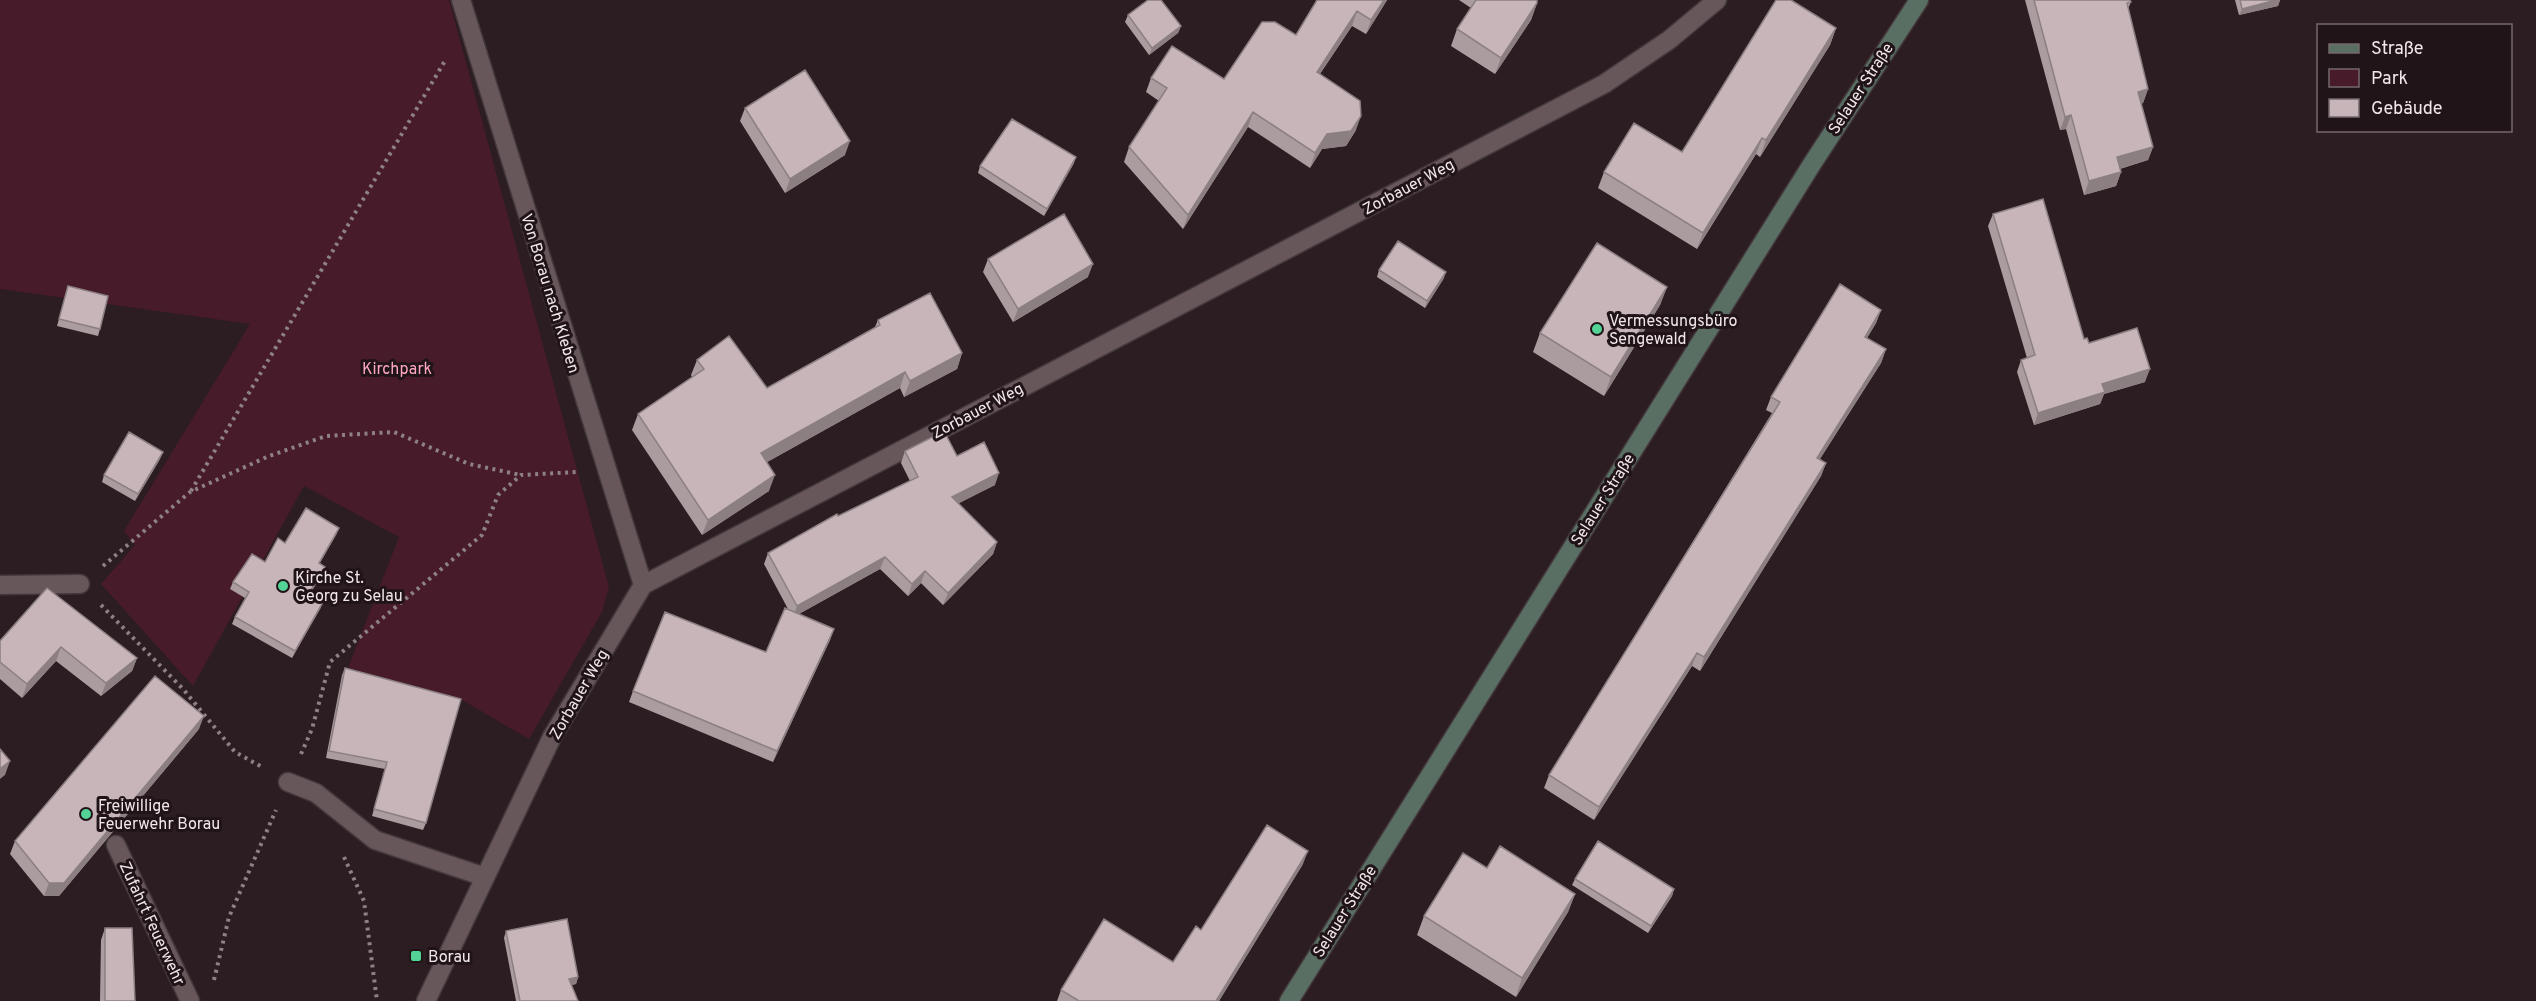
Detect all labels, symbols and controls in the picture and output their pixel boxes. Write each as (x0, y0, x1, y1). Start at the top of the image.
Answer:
legend (2317, 24, 2512, 132)
text: Straße (2371, 38, 2423, 61)
street label: Selauer Straße (1825, 40, 1899, 138)
text: Park (2371, 68, 2408, 91)
text: Gebäude (2371, 98, 2443, 121)
street label: Zorbauer Weg (1360, 155, 1458, 220)
street label: Von Borau nach Kleben (515, 211, 583, 376)
place label: Vermessungsbüro Sengewald (1609, 312, 1738, 350)
marker: Vermessungsbüro Sengewald (1590, 322, 1604, 336)
park label: Kirchpark (362, 360, 432, 380)
street label: Zorbauer Weg (929, 379, 1027, 444)
street label: Selauer Straße (1567, 450, 1640, 550)
place label: Kirche St. Georg zu Selau (295, 569, 403, 607)
marker: Kirche St. Georg zu Selau (276, 579, 290, 593)
street label: Zorbauer Weg (546, 646, 614, 744)
place label: Freiwillige Feuerwehr Borau (98, 797, 220, 835)
marker: Freiwillige Feuerwehr Borau (79, 807, 93, 821)
street label: Zufahrt Feuerwehr (114, 859, 189, 989)
street label: Selauer Straße (1309, 862, 1382, 962)
place label: Borau (428, 948, 471, 968)
marker: Borau (409, 949, 423, 963)

